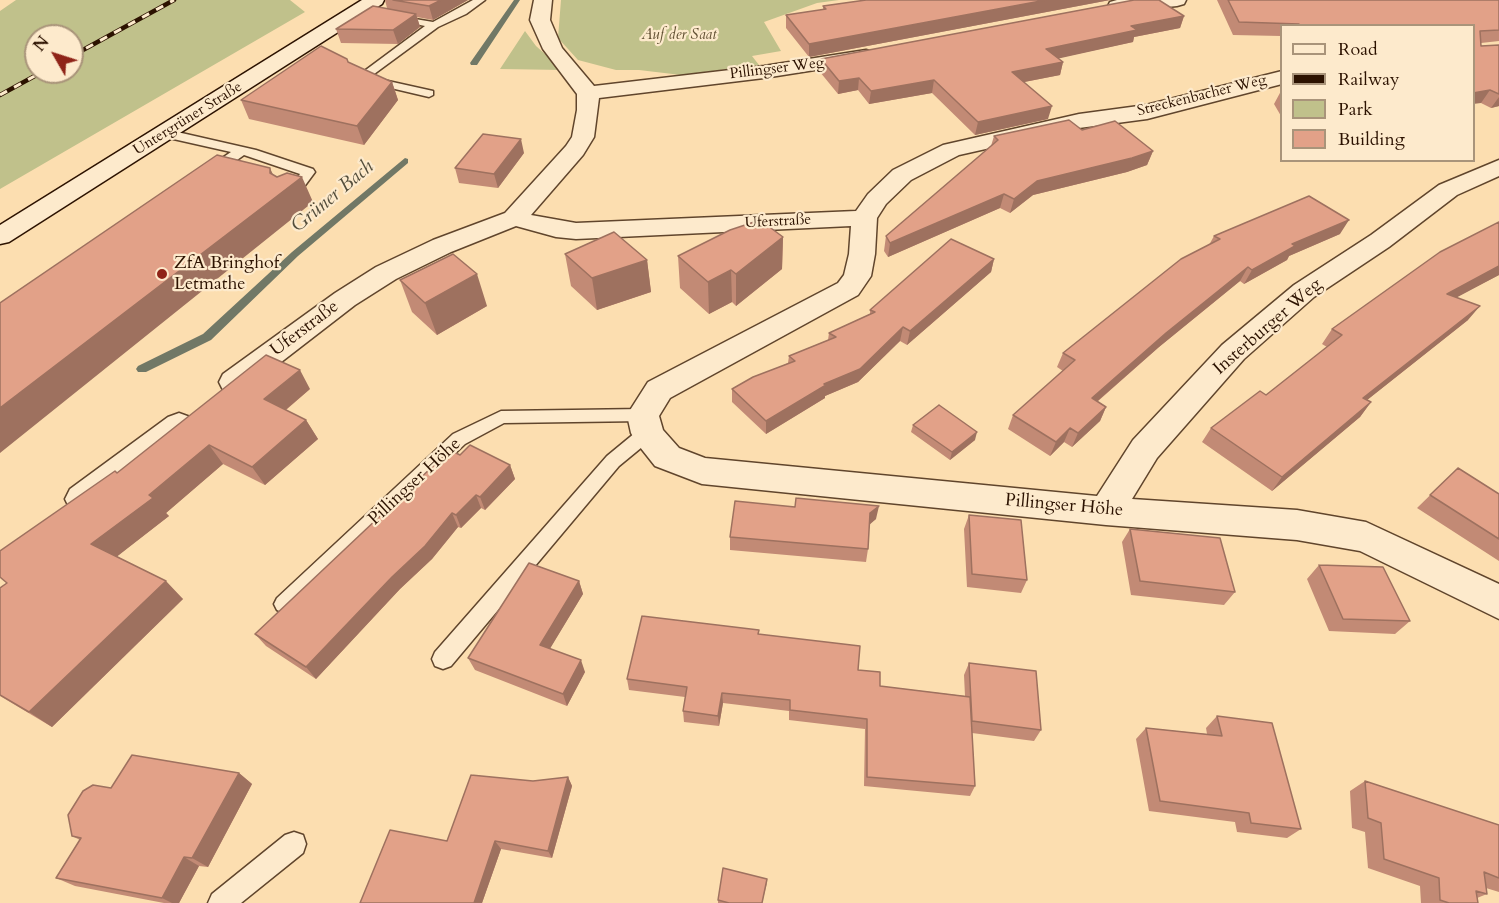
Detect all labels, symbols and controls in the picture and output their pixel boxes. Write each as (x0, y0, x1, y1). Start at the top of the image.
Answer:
north arrow (24, 24, 84, 84)
legend (1280, 24, 1475, 162)
park label: Auf der Saat (641, 27, 717, 45)
text: N (29, 32, 54, 56)
text: Road (1338, 37, 1378, 62)
street label: Pillingser Weg (729, 54, 825, 84)
text: Railway (1338, 67, 1400, 92)
street label: Streckenbacher Weg (1136, 71, 1268, 121)
street label: Untergrüner Straße (130, 78, 246, 160)
text: Park (1338, 97, 1373, 122)
text: Building (1338, 127, 1405, 152)
water label: Grüner Bach (287, 156, 379, 238)
street label: Uferstraße (744, 211, 812, 233)
place label: ZfA Bringhof Letmathe (174, 253, 279, 296)
marker: ZfA Bringhof Letmathe (155, 267, 169, 281)
street label: Insterburger Weg (1209, 274, 1327, 380)
street label: Uferstraße (267, 296, 343, 362)
street label: Pillingser Höhe (364, 434, 466, 530)
street label: Pillingser Höhe (1004, 490, 1124, 522)

